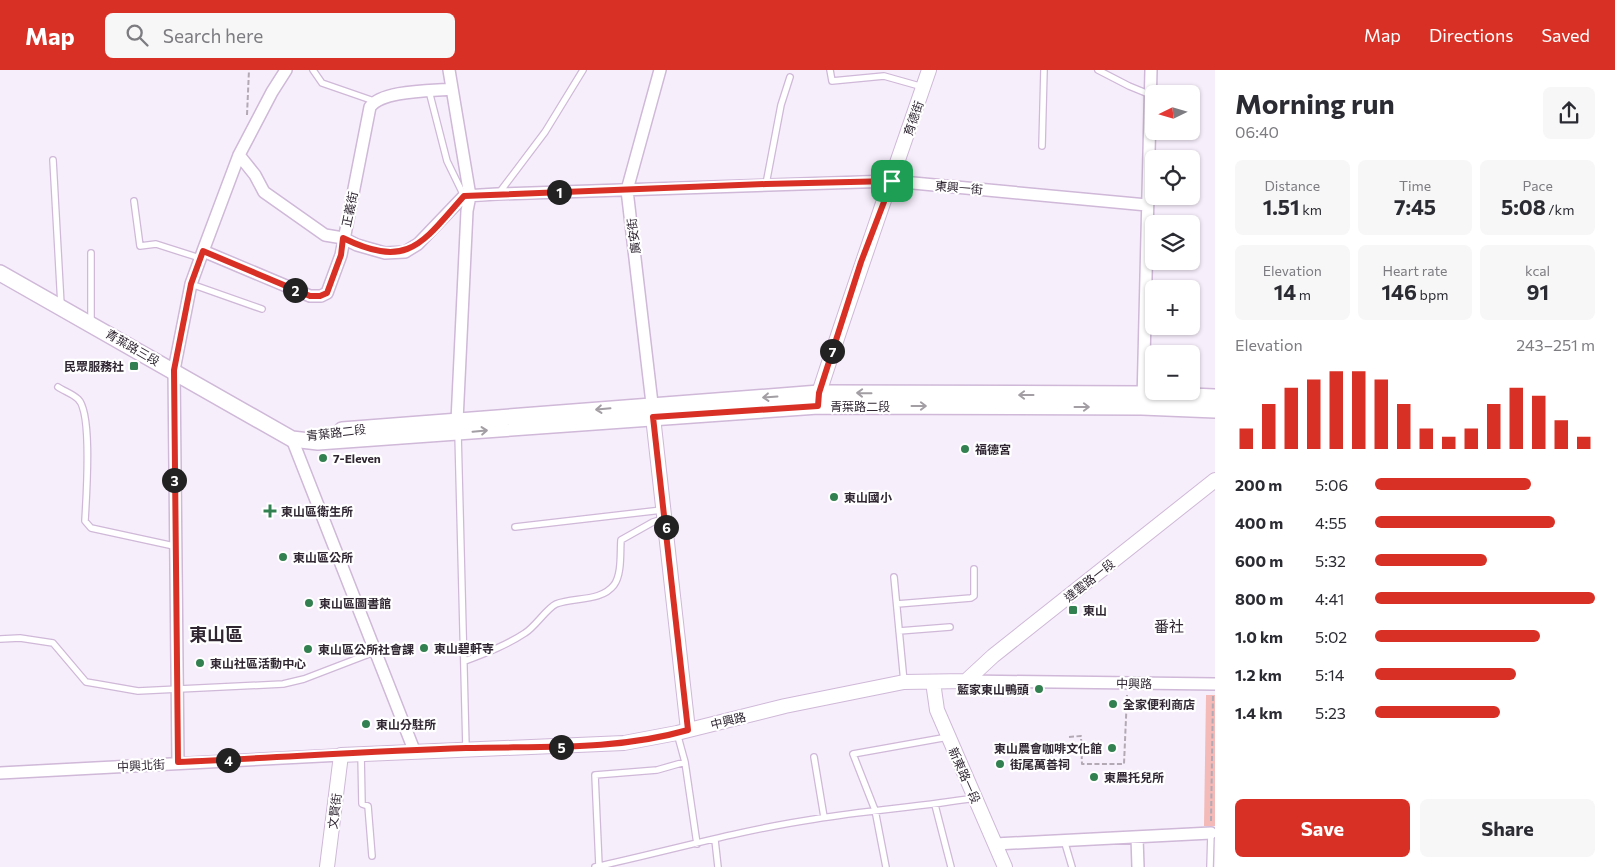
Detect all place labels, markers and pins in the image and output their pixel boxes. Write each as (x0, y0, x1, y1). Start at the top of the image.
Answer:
pin (871, 160, 913, 202)
pin: 1 (546, 180, 572, 204)
pin: 2 (282, 278, 308, 302)
pin: 7 (820, 338, 844, 364)
place label: 民眾服務社 (64, 359, 124, 373)
marker: 民眾服務社 (128, 360, 140, 372)
place label: 福德宮 (975, 442, 1011, 456)
marker: 福德宮 (959, 443, 971, 455)
place label: 7-Eleven (333, 451, 381, 465)
marker: 7-Eleven (317, 452, 329, 464)
pin: 3 (162, 468, 186, 492)
place label: 東山國小 (844, 490, 892, 504)
marker: 東山國小 (828, 491, 840, 503)
marker: 東山區衛生所 (263, 504, 277, 518)
place label: 東山區衛生所 (281, 504, 353, 518)
pin: 6 (654, 514, 678, 540)
place label: 東山區公所 (293, 550, 353, 564)
marker: 東山區公所 (277, 551, 289, 563)
place label: 東山區圖書館 (319, 596, 391, 610)
marker: 東山區圖書館 (303, 597, 315, 609)
place label: 東山 (1083, 603, 1107, 617)
marker: 東山 (1067, 604, 1079, 616)
place label: 東山碧軒寺 (434, 641, 494, 655)
place label: 東山區公所社會課 (318, 642, 414, 656)
marker: 東山碧軒寺 (418, 642, 430, 654)
marker: 東山區公所社會課 (302, 643, 314, 655)
place label: 東山社區活動中心 (210, 656, 306, 670)
marker: 東山社區活動中心 (194, 657, 206, 669)
place label: 藍家東山鴨頭 (957, 682, 1029, 696)
marker: 藍家東山鴨頭 (1033, 683, 1045, 695)
place label: 全家便利商店 (1123, 697, 1195, 711)
marker: 全家便利商店 (1107, 698, 1119, 710)
place label: 東山分駐所 (376, 717, 436, 731)
marker: 東山分駐所 (360, 718, 372, 730)
pin: 5 (548, 734, 574, 760)
place label: 東山農會咖啡文化館 (994, 741, 1102, 755)
marker: 東山農會咖啡文化館 (1106, 742, 1118, 754)
pin: 4 (216, 748, 240, 772)
place label: 街尾萬善祠 (1010, 757, 1070, 771)
marker: 街尾萬善祠 (994, 758, 1006, 770)
place label: 東農托兒所 (1104, 770, 1164, 784)
marker: 東農托兒所 (1088, 771, 1100, 783)

